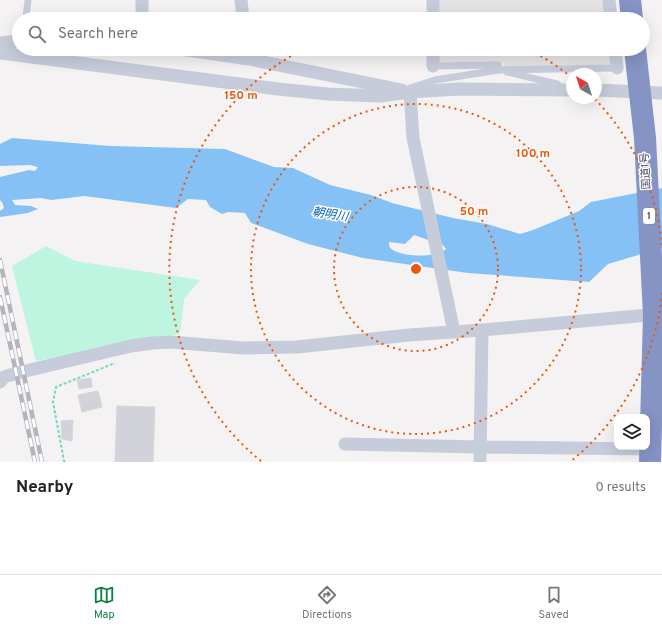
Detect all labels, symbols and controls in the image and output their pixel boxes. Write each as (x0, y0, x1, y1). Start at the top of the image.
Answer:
search box (12, 12, 650, 56)
icon: search (26, 23, 48, 45)
text: Search here (58, 25, 138, 44)
north arrow (566, 68, 602, 104)
text: 150 m (224, 88, 258, 104)
text: 100 m (516, 146, 550, 162)
street label: 国道1号 (638, 152, 654, 190)
water label: 朝明川 (311, 204, 351, 226)
text: 50 m (460, 204, 488, 220)
road number: 1 (643, 208, 655, 224)
centre of rings (409, 262, 423, 276)
map controls (614, 414, 650, 450)
button: layers (614, 414, 650, 450)
text: Nearby (16, 477, 73, 499)
text: 0 results (595, 480, 646, 496)
tab: Map (93, 584, 115, 622)
tab: Directions (302, 584, 352, 622)
tab: Saved (538, 584, 569, 622)

